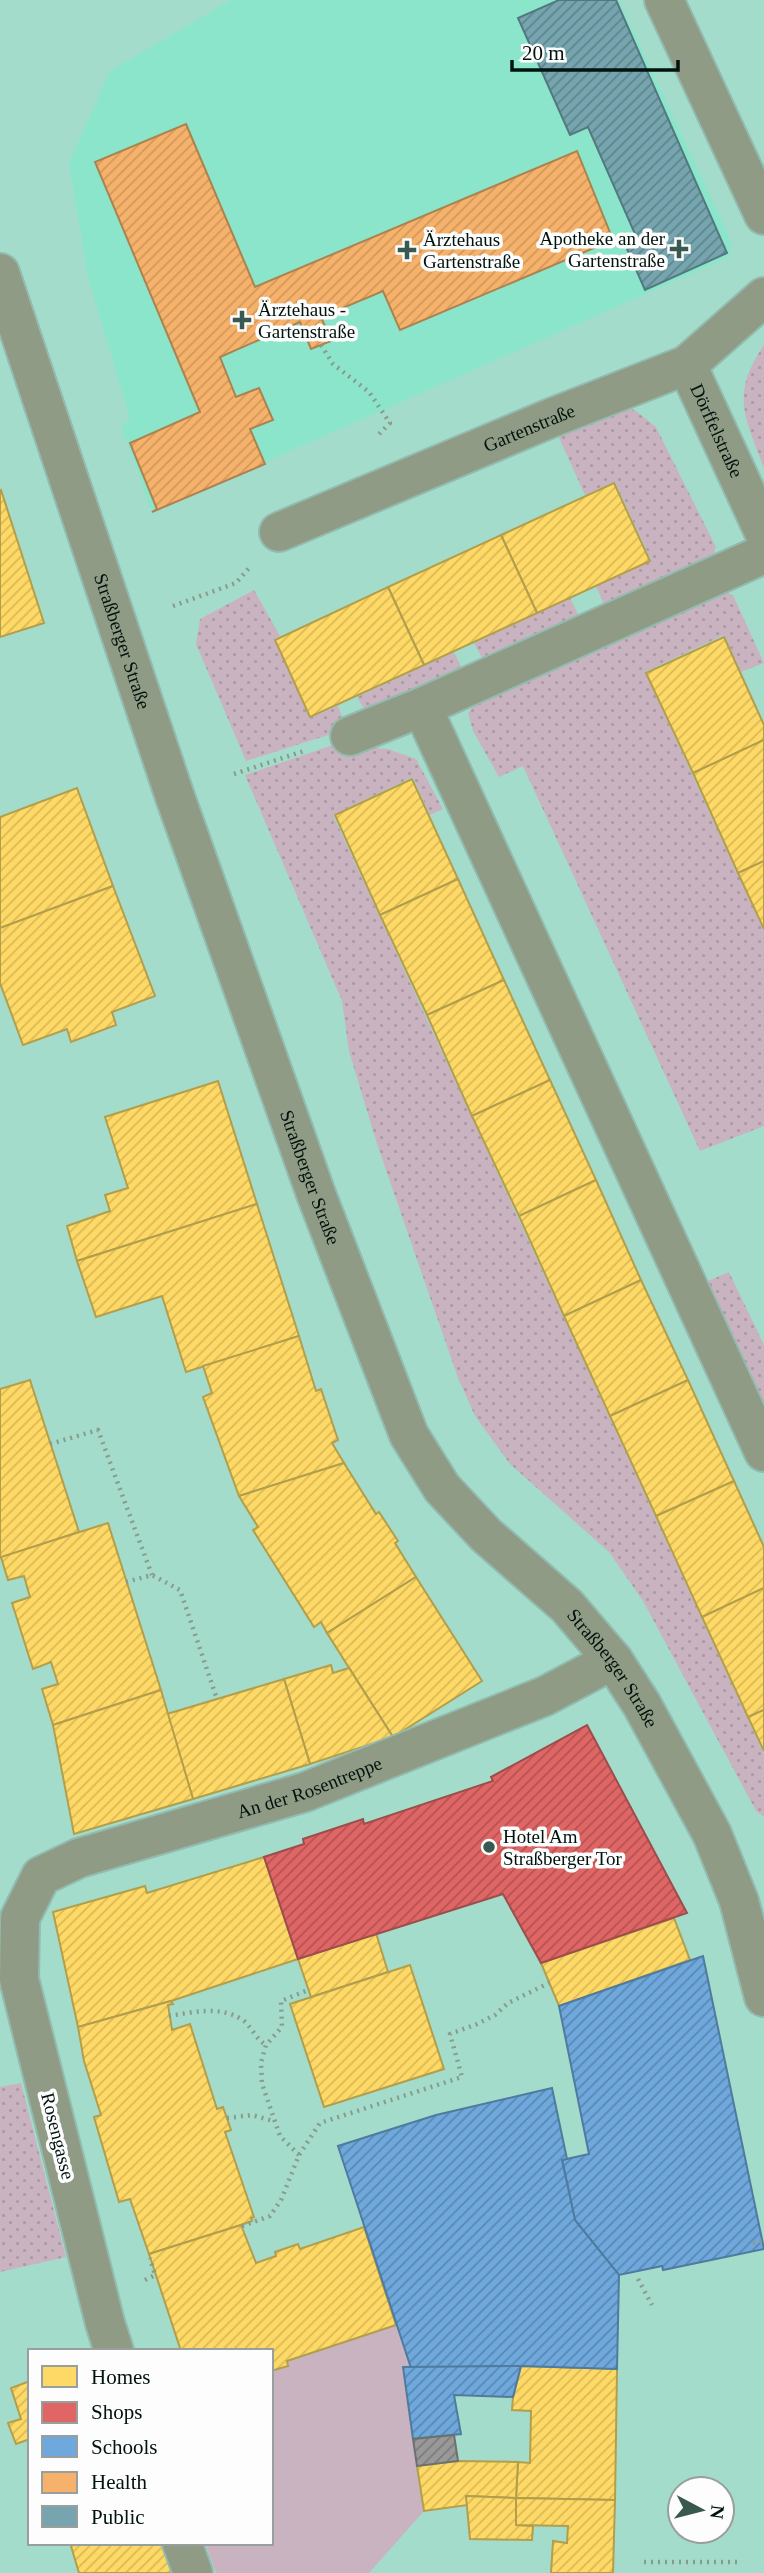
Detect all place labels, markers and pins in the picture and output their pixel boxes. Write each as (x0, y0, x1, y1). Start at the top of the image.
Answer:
place label: Apotheke an der Gartenstraße (539, 228, 666, 271)
place label: Ärztehaus Gartenstraße (423, 229, 520, 272)
marker: Ärztehaus Gartenstraße (397, 240, 417, 260)
marker: Apotheke an der Gartenstraße (671, 241, 687, 257)
place label: Ärztehaus - Gartenstraße (258, 299, 355, 342)
marker: Ärztehaus - Gartenstraße (232, 310, 252, 330)
place label: Hotel Am Straßberger Tor (503, 1826, 622, 1869)
marker: Hotel Am Straßberger Tor (481, 1839, 497, 1855)

